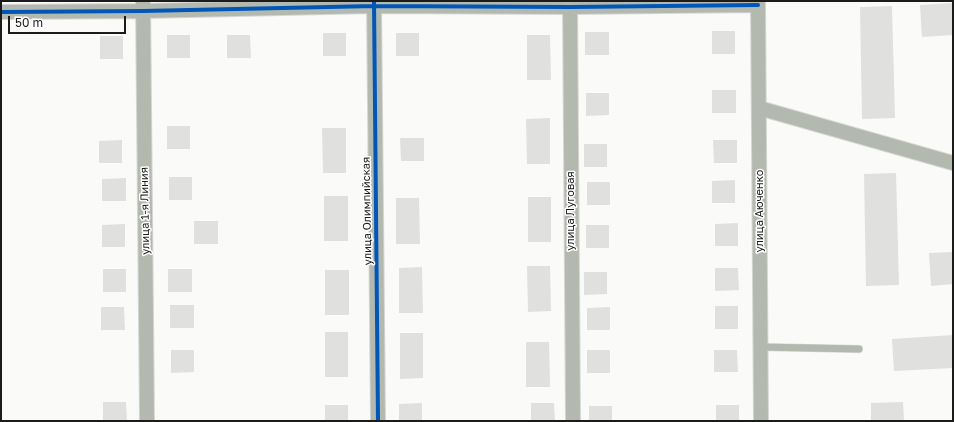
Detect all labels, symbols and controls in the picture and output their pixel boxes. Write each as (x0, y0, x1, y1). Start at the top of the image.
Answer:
scale bar (10, 8, 128, 34)
text: 50 m (15, 15, 43, 30)
street label: улица Олимпийская (359, 157, 375, 265)
street label: улица 1-я Линия (138, 167, 152, 255)
street label: улица Аюченко (753, 170, 767, 252)
street label: улица Луговая (564, 171, 578, 251)

